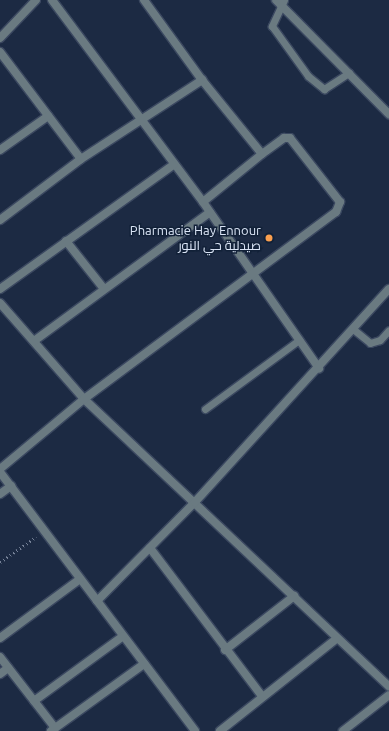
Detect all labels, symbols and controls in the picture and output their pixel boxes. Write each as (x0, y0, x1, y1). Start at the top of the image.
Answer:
place label: Pharmacie Hay Ennour صيدلية حي النور (130, 223, 261, 254)
marker: Pharmacie Hay Ennour صيدلية حي النور (264, 233, 274, 243)

